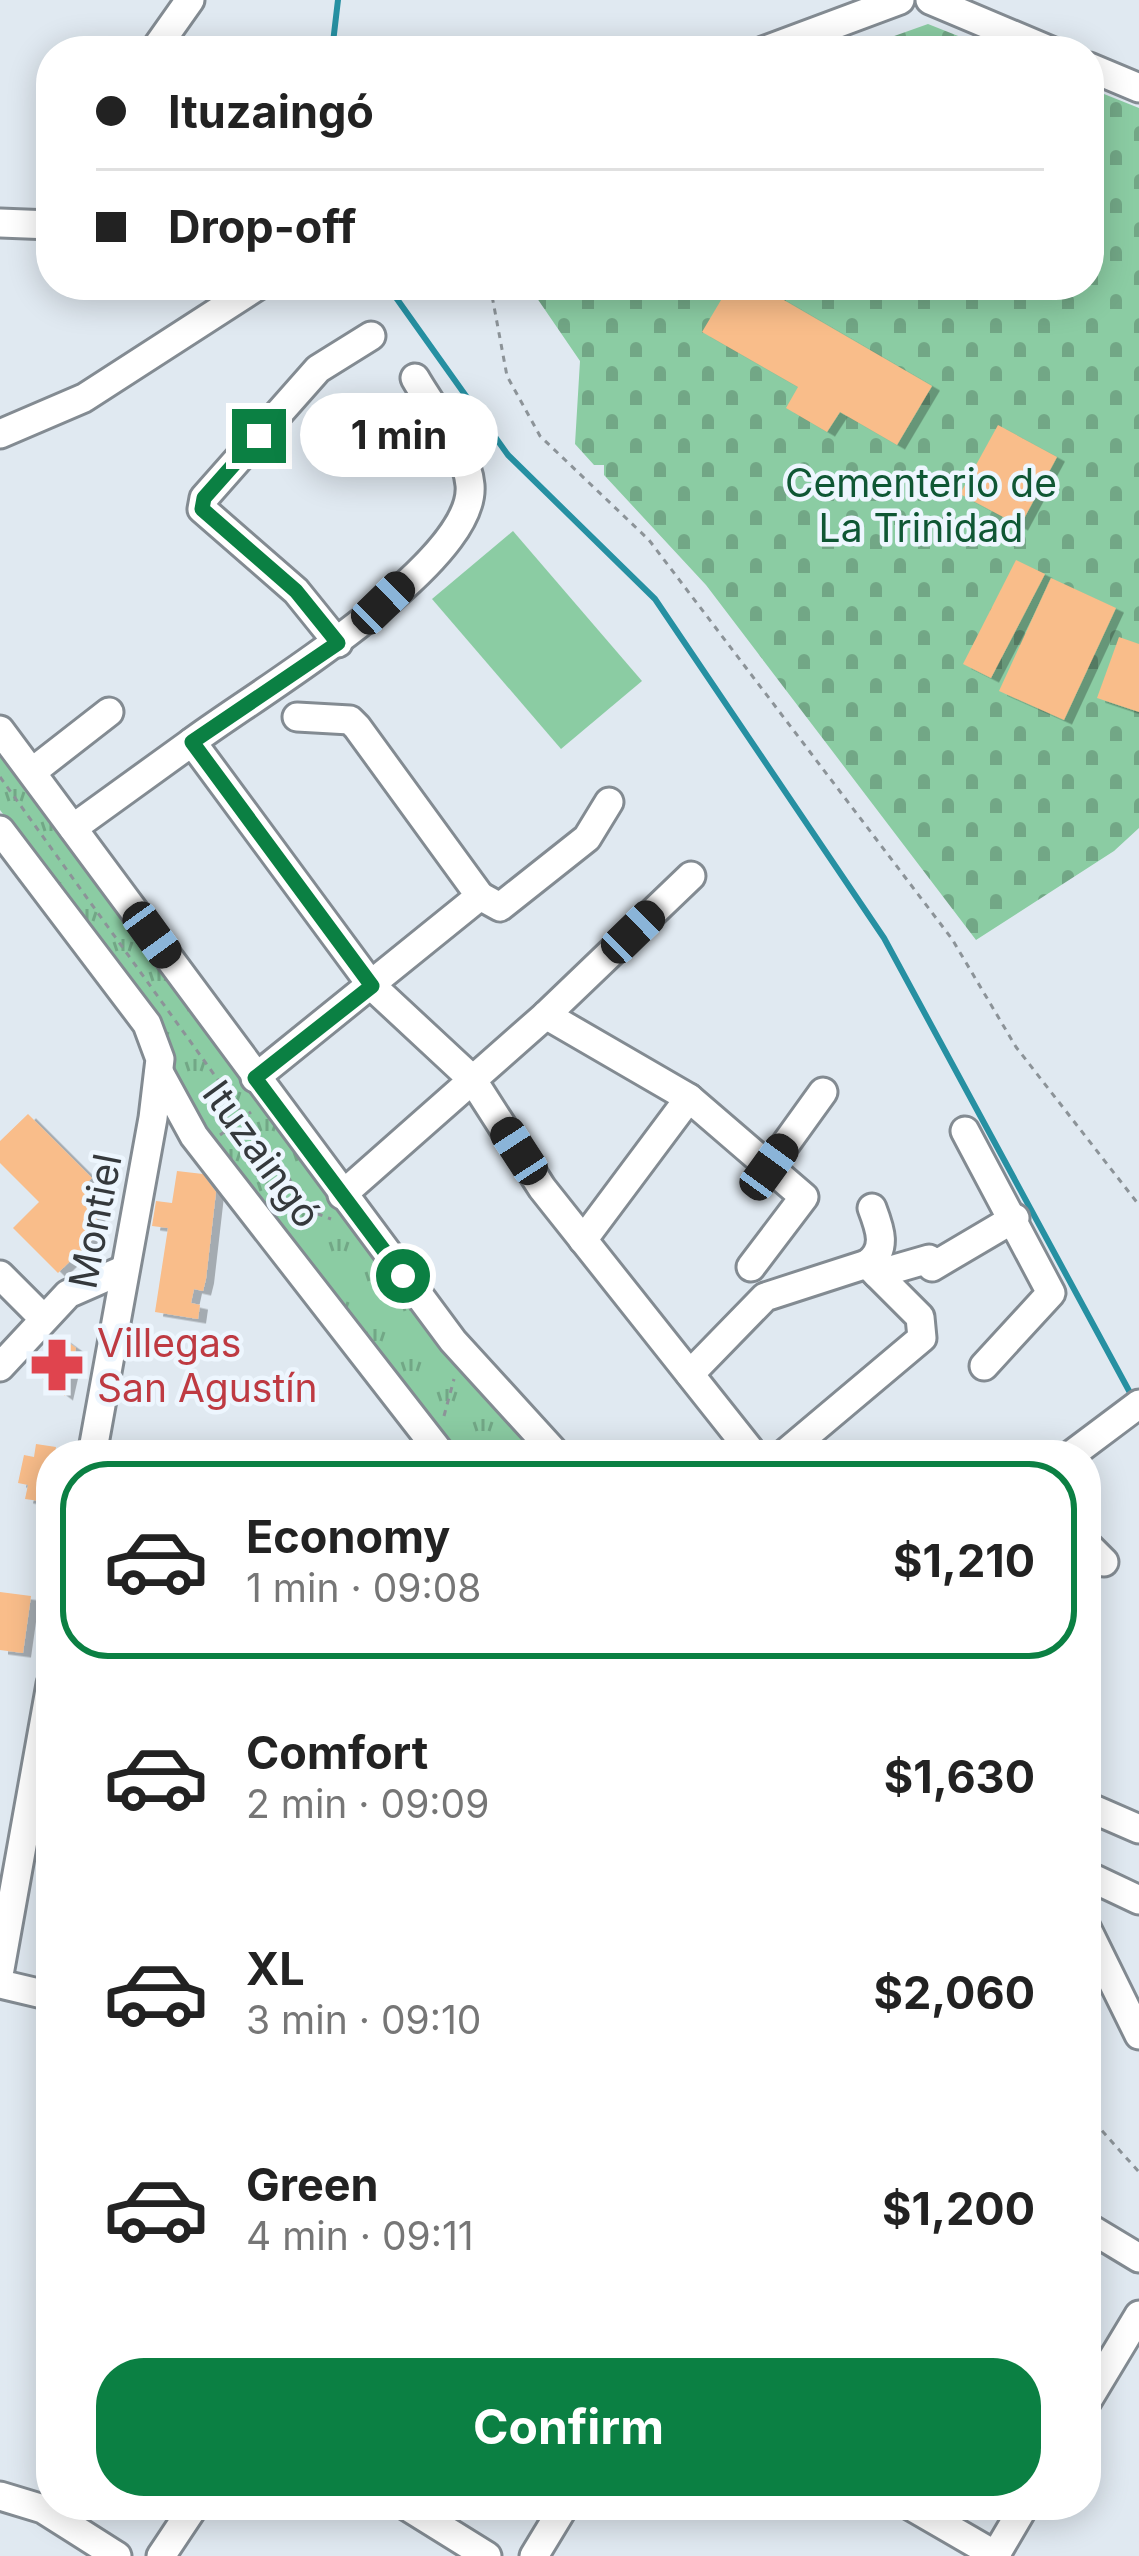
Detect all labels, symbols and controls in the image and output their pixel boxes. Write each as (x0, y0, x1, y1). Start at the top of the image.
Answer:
text: Ituzaingó (168, 84, 374, 139)
text: Drop-off (168, 199, 356, 254)
callout: 1 min (301, 394, 499, 478)
route end (232, 409, 286, 463)
text: 1 min (351, 411, 447, 458)
park label: Cementerio de La Trinidad (785, 459, 1057, 551)
car (345, 565, 421, 641)
car (595, 894, 671, 970)
car (116, 895, 188, 975)
street label: Ituzaingó (193, 1071, 331, 1236)
car (484, 1111, 554, 1191)
car (733, 1127, 805, 1207)
street label: Montiel (58, 1150, 131, 1292)
route start (376, 1249, 430, 1303)
place label: Villegas San Agustín (97, 1319, 318, 1411)
pharmacy icon: Villegas San Agustín (28, 1336, 86, 1394)
icon: car (102, 1506, 210, 1614)
text: Economy (246, 1509, 450, 1564)
text: $1,210 (893, 1533, 1035, 1588)
text: 1 min · 09:08 (246, 1564, 481, 1611)
icon: car (102, 1722, 210, 1830)
text: Comfort (246, 1725, 428, 1780)
text: $1,630 (884, 1749, 1035, 1804)
text: 2 min · 09:09 (246, 1780, 489, 1827)
icon: car (102, 1938, 210, 2046)
text: XL (246, 1941, 305, 1996)
text: $2,060 (874, 1965, 1035, 2020)
text: 3 min · 09:10 (246, 1996, 481, 2043)
icon: car (102, 2154, 210, 2262)
text: Green (246, 2157, 379, 2212)
text: $1,200 (882, 2181, 1035, 2236)
text: 4 min · 09:11 (246, 2212, 474, 2259)
button: Confirm (96, 2358, 1041, 2496)

